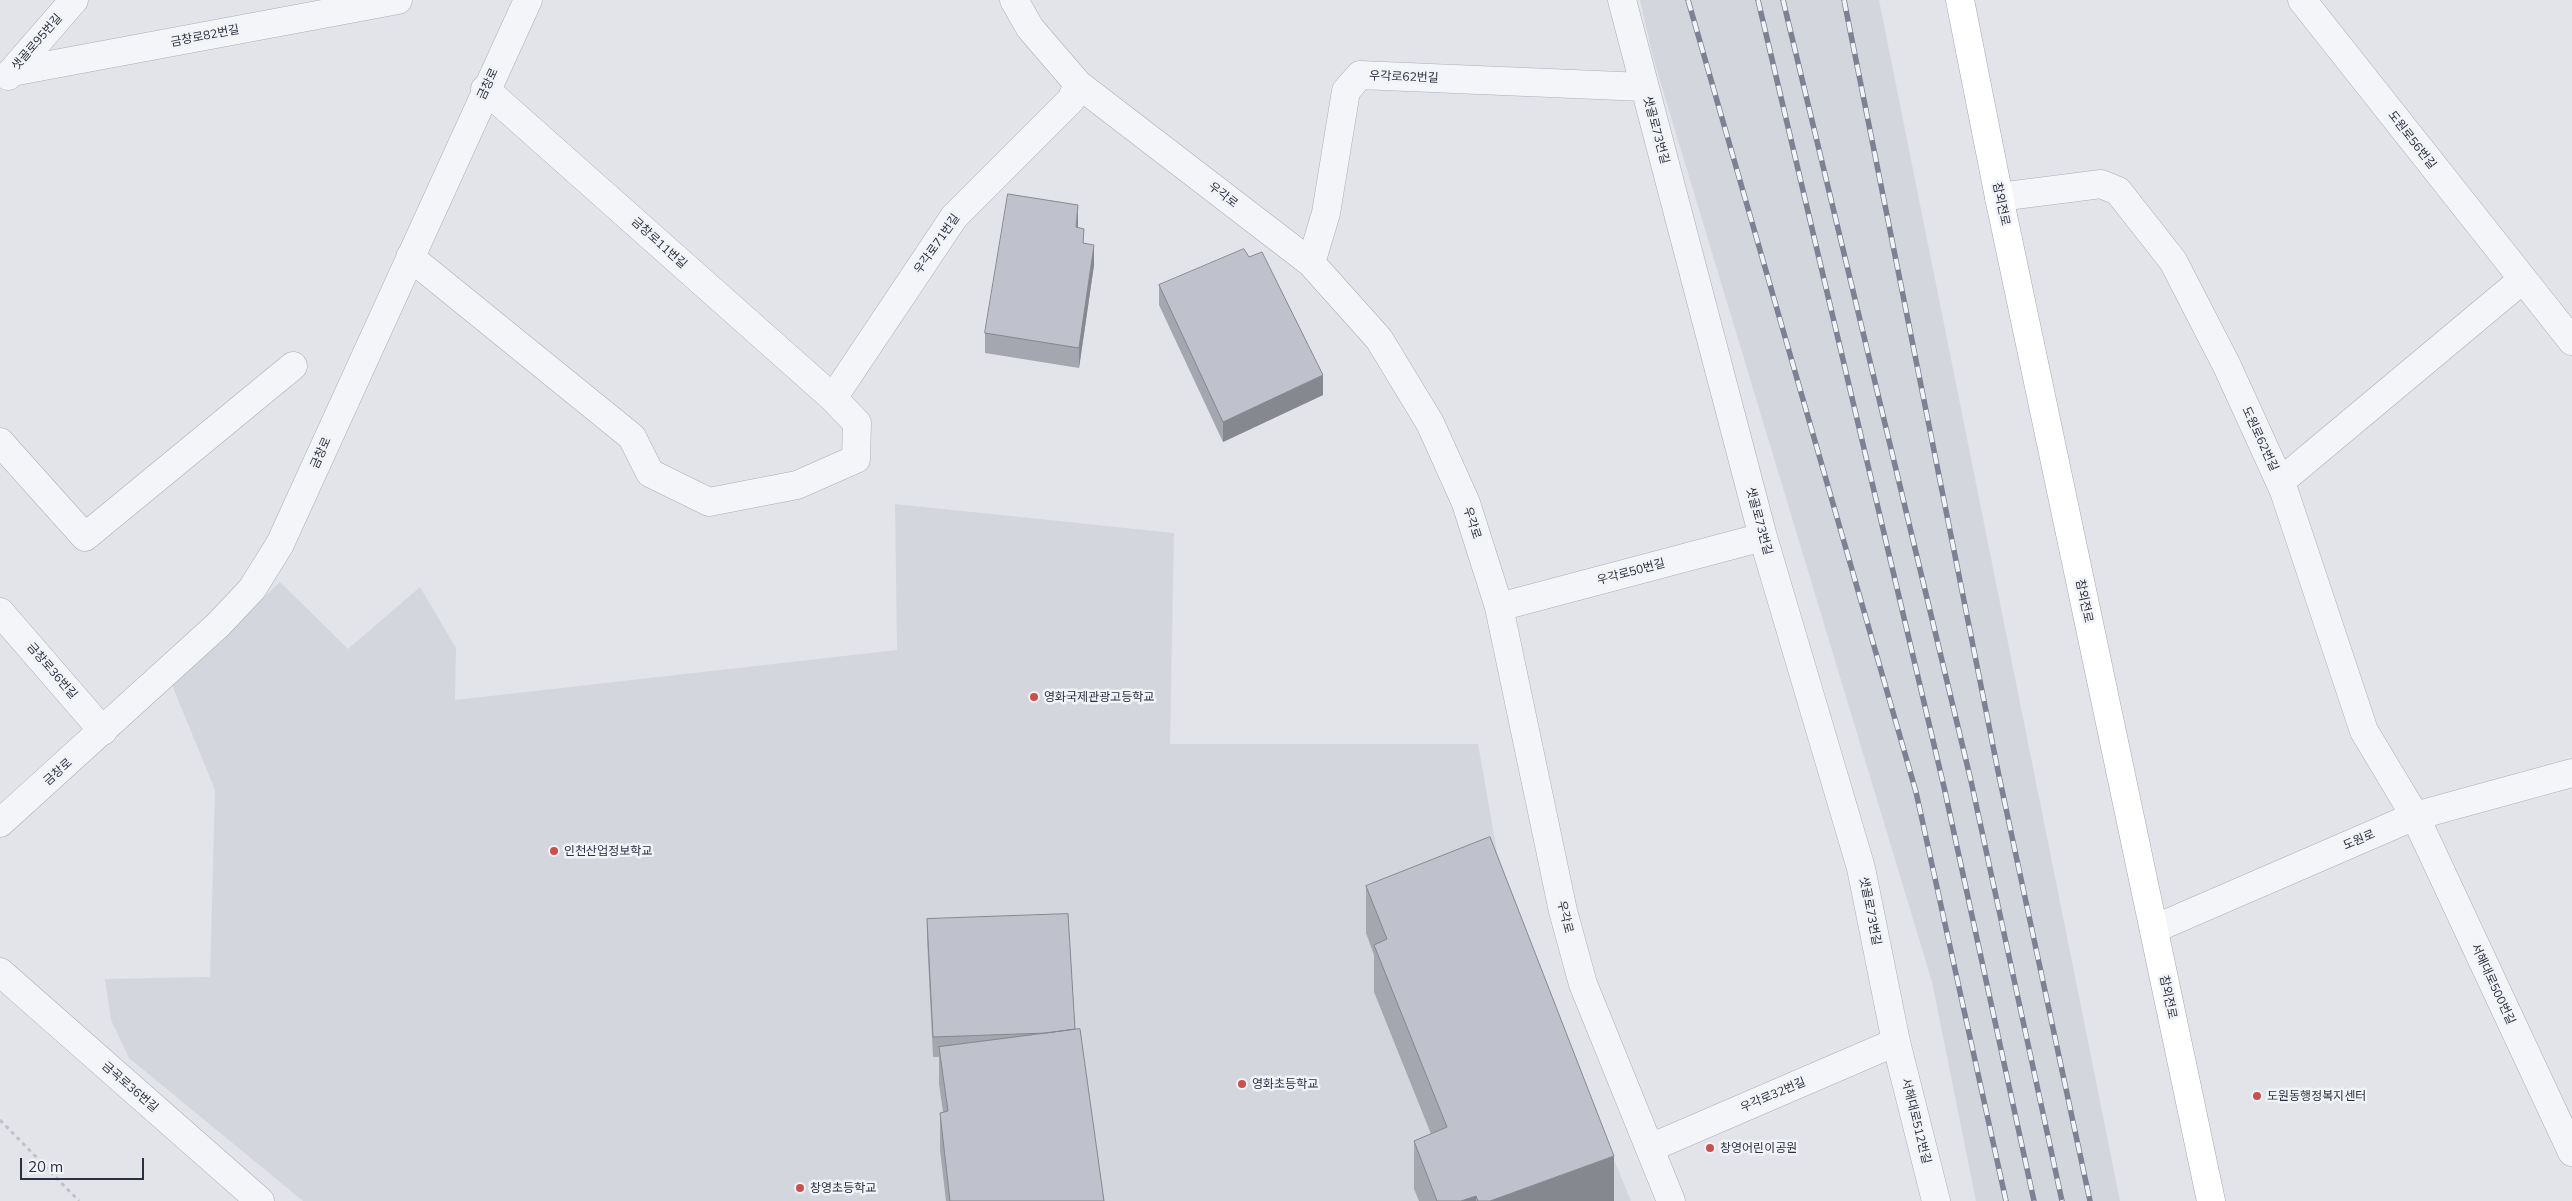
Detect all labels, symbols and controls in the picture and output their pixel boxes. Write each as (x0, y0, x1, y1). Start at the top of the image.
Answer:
street label: 샛골로95번길 (9, 11, 65, 73)
street label: 금창로82번길 (169, 22, 241, 50)
street label: 금창로 (474, 66, 502, 102)
street label: 우각로62번길 (1369, 69, 1439, 85)
street label: 샛골로73번길 (1640, 95, 1672, 165)
street label: 도원로56번길 (2385, 108, 2439, 172)
street label: 우각로 (1206, 179, 1240, 211)
street label: 참외전로 (1989, 181, 2013, 227)
street label: 우각로71번길 (911, 211, 963, 277)
street label: 금창로11번길 (628, 214, 690, 272)
street label: 도원로62번길 (2239, 404, 2281, 474)
street label: 금창로 (308, 435, 334, 471)
street label: 샛골로73번길 (1743, 486, 1775, 556)
street label: 우각로 (1460, 505, 1484, 541)
street label: 우각로50번길 (1596, 556, 1666, 588)
street label: 참외전로 (2072, 578, 2096, 624)
street label: 금창로36번길 (24, 640, 80, 702)
place label: 영화국제관광고등학교 (1044, 690, 1154, 704)
marker: 영화국제관광고등학교 (1028, 691, 1040, 703)
street label: 금창로 (41, 756, 75, 788)
street label: 도원로 (2341, 827, 2377, 853)
place label: 인천산업정보학교 (564, 844, 652, 858)
marker: 인천산업정보학교 (548, 845, 560, 857)
street label: 샛골로73번길 (1856, 875, 1884, 947)
street label: 우각로 (1554, 899, 1576, 935)
street label: 서해대로500번길 (2468, 941, 2518, 1027)
street label: 참외전로 (2156, 974, 2180, 1020)
street label: 금곡로36번길 (99, 1059, 161, 1115)
street label: 우각로32번길 (1738, 1075, 1808, 1115)
place label: 영화초등학교 (1252, 1077, 1318, 1091)
street label: 서해대로512번길 (1898, 1077, 1934, 1165)
marker: 영화초등학교 (1236, 1078, 1248, 1090)
place label: 도원동행정복지센터 (2267, 1089, 2366, 1103)
marker: 도원동행정복지센터 (2251, 1090, 2263, 1102)
place label: 창영어린이공원 (1720, 1141, 1797, 1155)
marker: 창영어린이공원 (1704, 1142, 1716, 1154)
scale bar (22, 1148, 146, 1180)
text: 20 m (28, 1157, 63, 1176)
place label: 창영초등학교 (810, 1181, 876, 1195)
marker: 창영초등학교 (794, 1182, 806, 1194)

